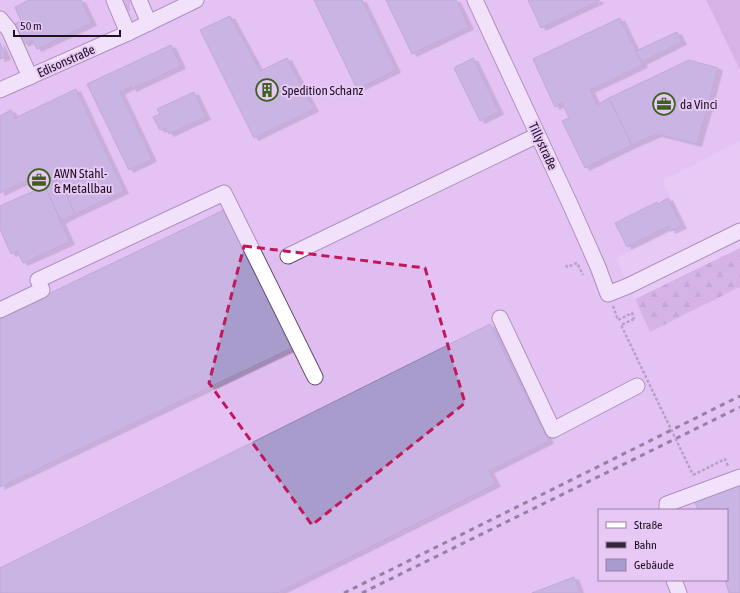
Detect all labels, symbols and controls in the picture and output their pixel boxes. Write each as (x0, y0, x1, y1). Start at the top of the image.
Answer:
scale bar (14, 12, 120, 38)
text: 50 m (20, 19, 42, 33)
street label: Edisonstraße (35, 42, 97, 80)
building icon: Spedition Schanz (254, 77, 280, 103)
place label: Spedition Schanz (282, 83, 363, 98)
office icon: da Vinci (651, 91, 677, 117)
place label: da Vinci (680, 97, 717, 112)
street label: Tillystraße (526, 120, 561, 172)
place label: AWN Stahl- & Metallbau (54, 166, 112, 196)
office icon: AWN Stahl- & Metallbau (26, 167, 52, 193)
legend (598, 509, 728, 581)
text: Straße (634, 518, 662, 532)
text: Bahn (634, 538, 657, 552)
text: Gebäude (634, 558, 674, 572)

